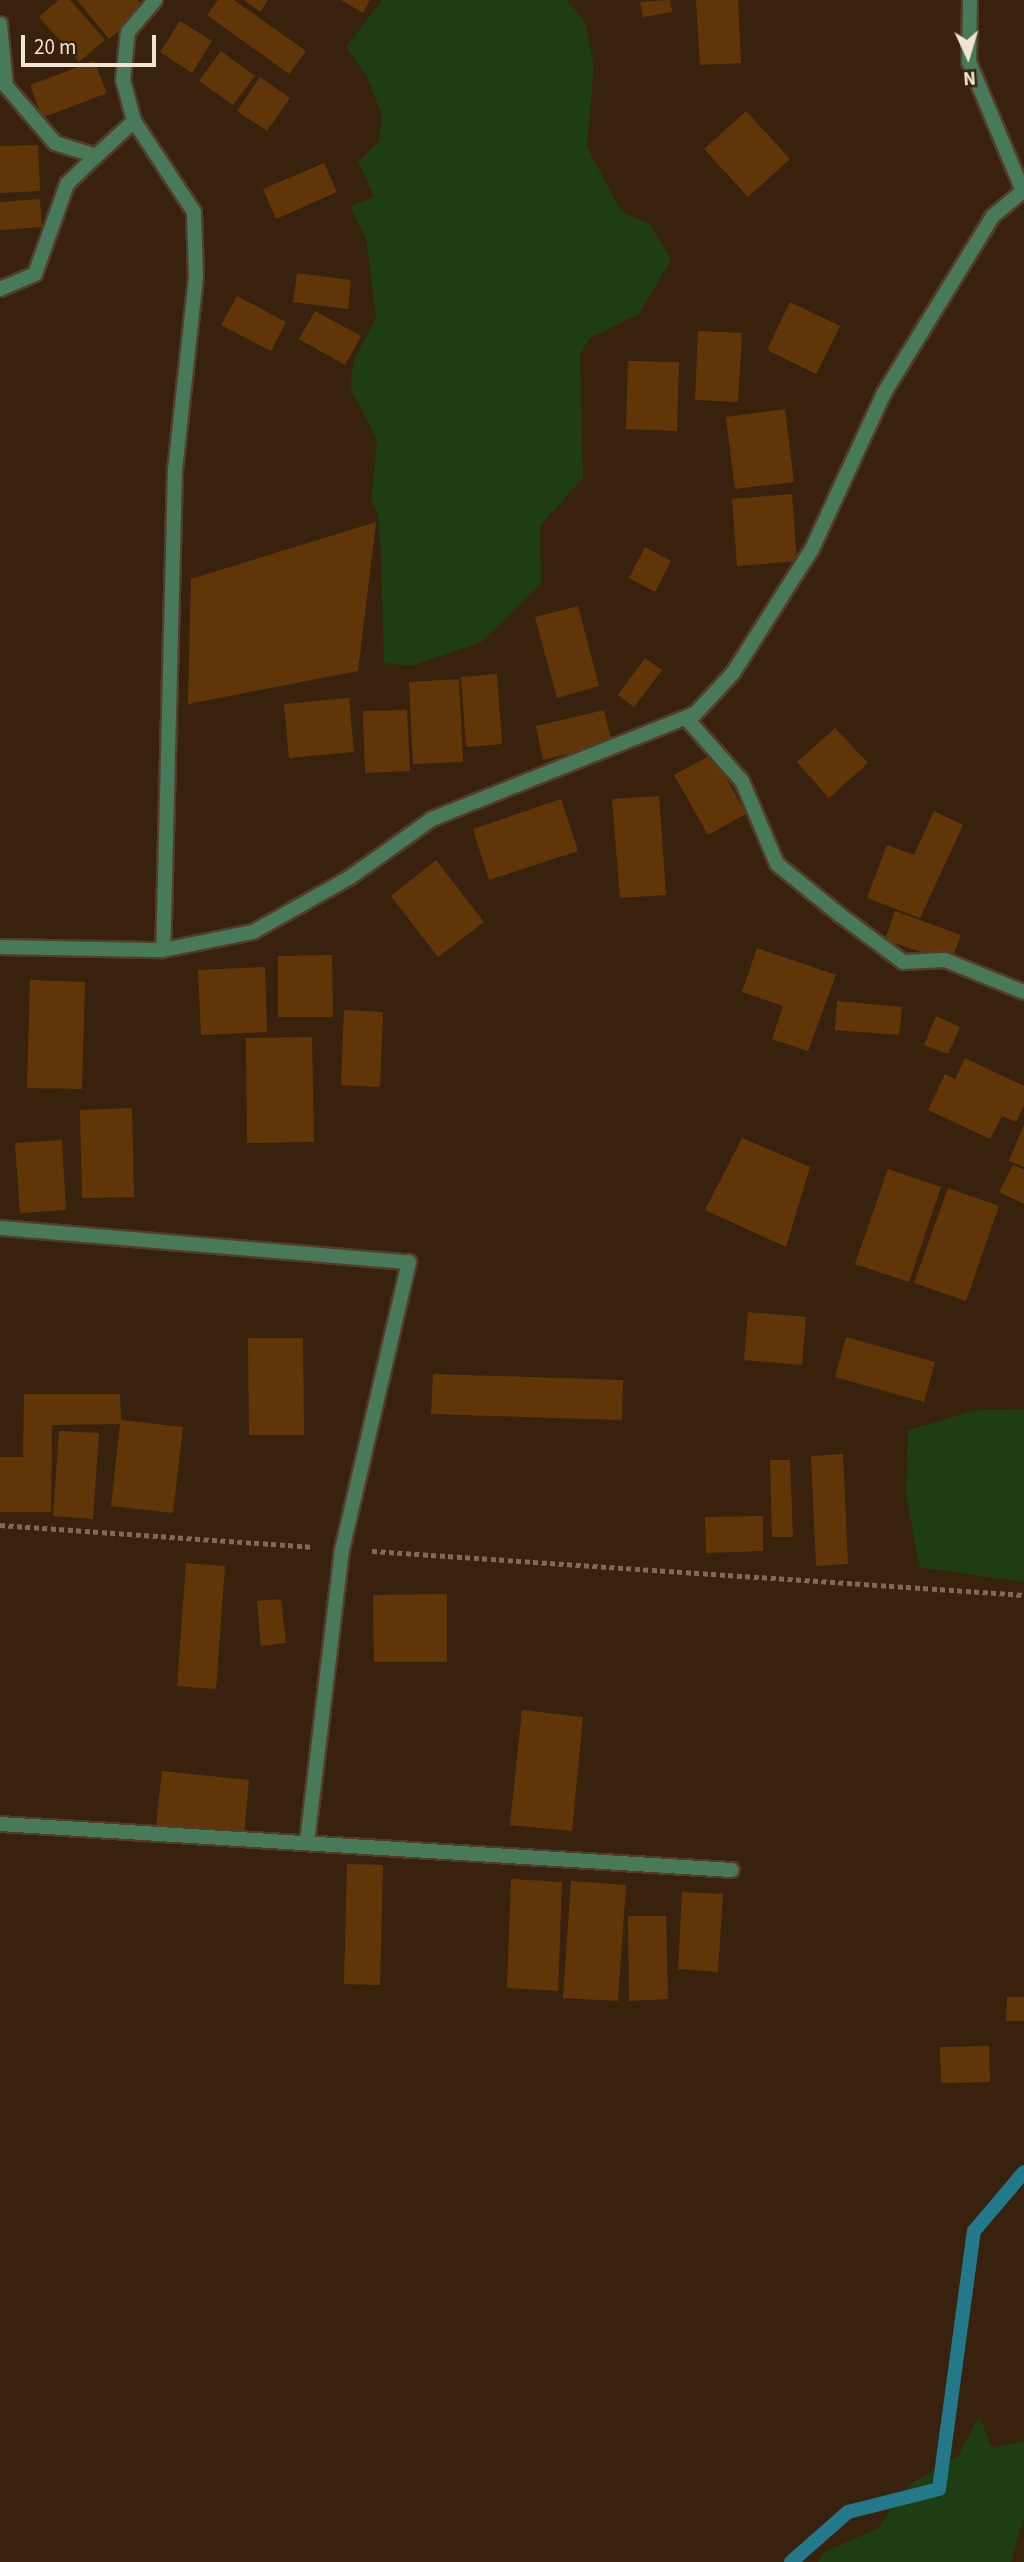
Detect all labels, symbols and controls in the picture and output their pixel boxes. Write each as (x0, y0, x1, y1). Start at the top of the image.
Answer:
scale bar (24, 21, 159, 65)
north arrow (933, 21, 1003, 91)
text: 20 m (34, 32, 76, 62)
text: N (962, 64, 977, 91)

